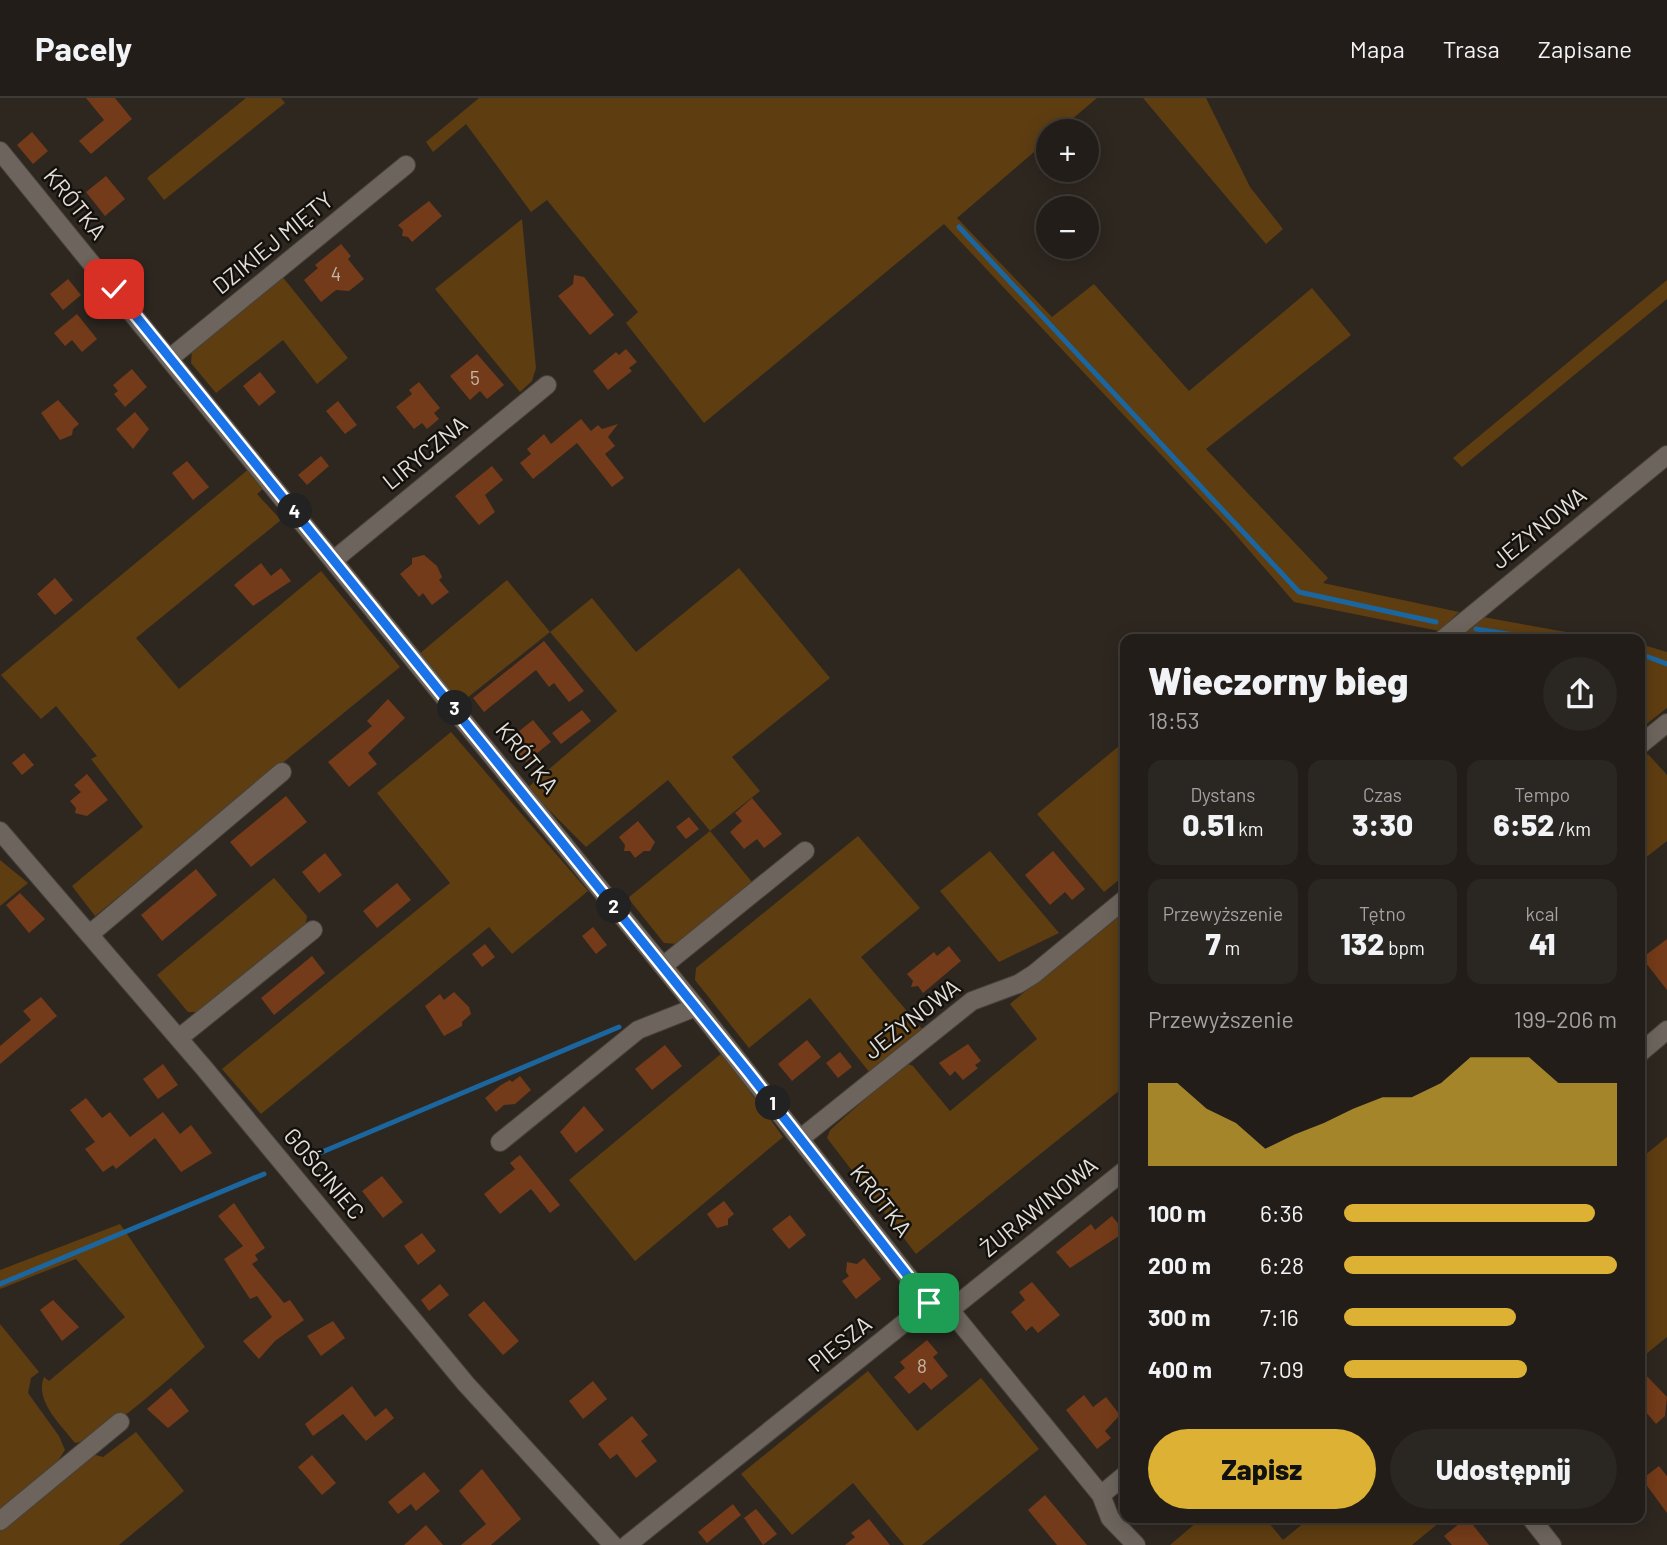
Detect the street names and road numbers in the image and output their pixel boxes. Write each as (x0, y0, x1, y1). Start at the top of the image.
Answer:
street label: KRÓTKA (38, 162, 113, 245)
street label: DZIKIEJ MIĘTY (206, 185, 338, 299)
street label: LIRYCZNA (376, 409, 473, 495)
street label: JEŻYNOWA (1485, 480, 1592, 574)
street label: KRÓTKA (490, 716, 565, 799)
street label: JEŻYNOWA (858, 972, 965, 1064)
street label: GOŚCINIEC (278, 1122, 371, 1225)
street label: ŻURAWINOWA (974, 1150, 1103, 1262)
street label: KRÓTKA (845, 1159, 919, 1242)
street label: PIESZA (802, 1309, 877, 1377)

